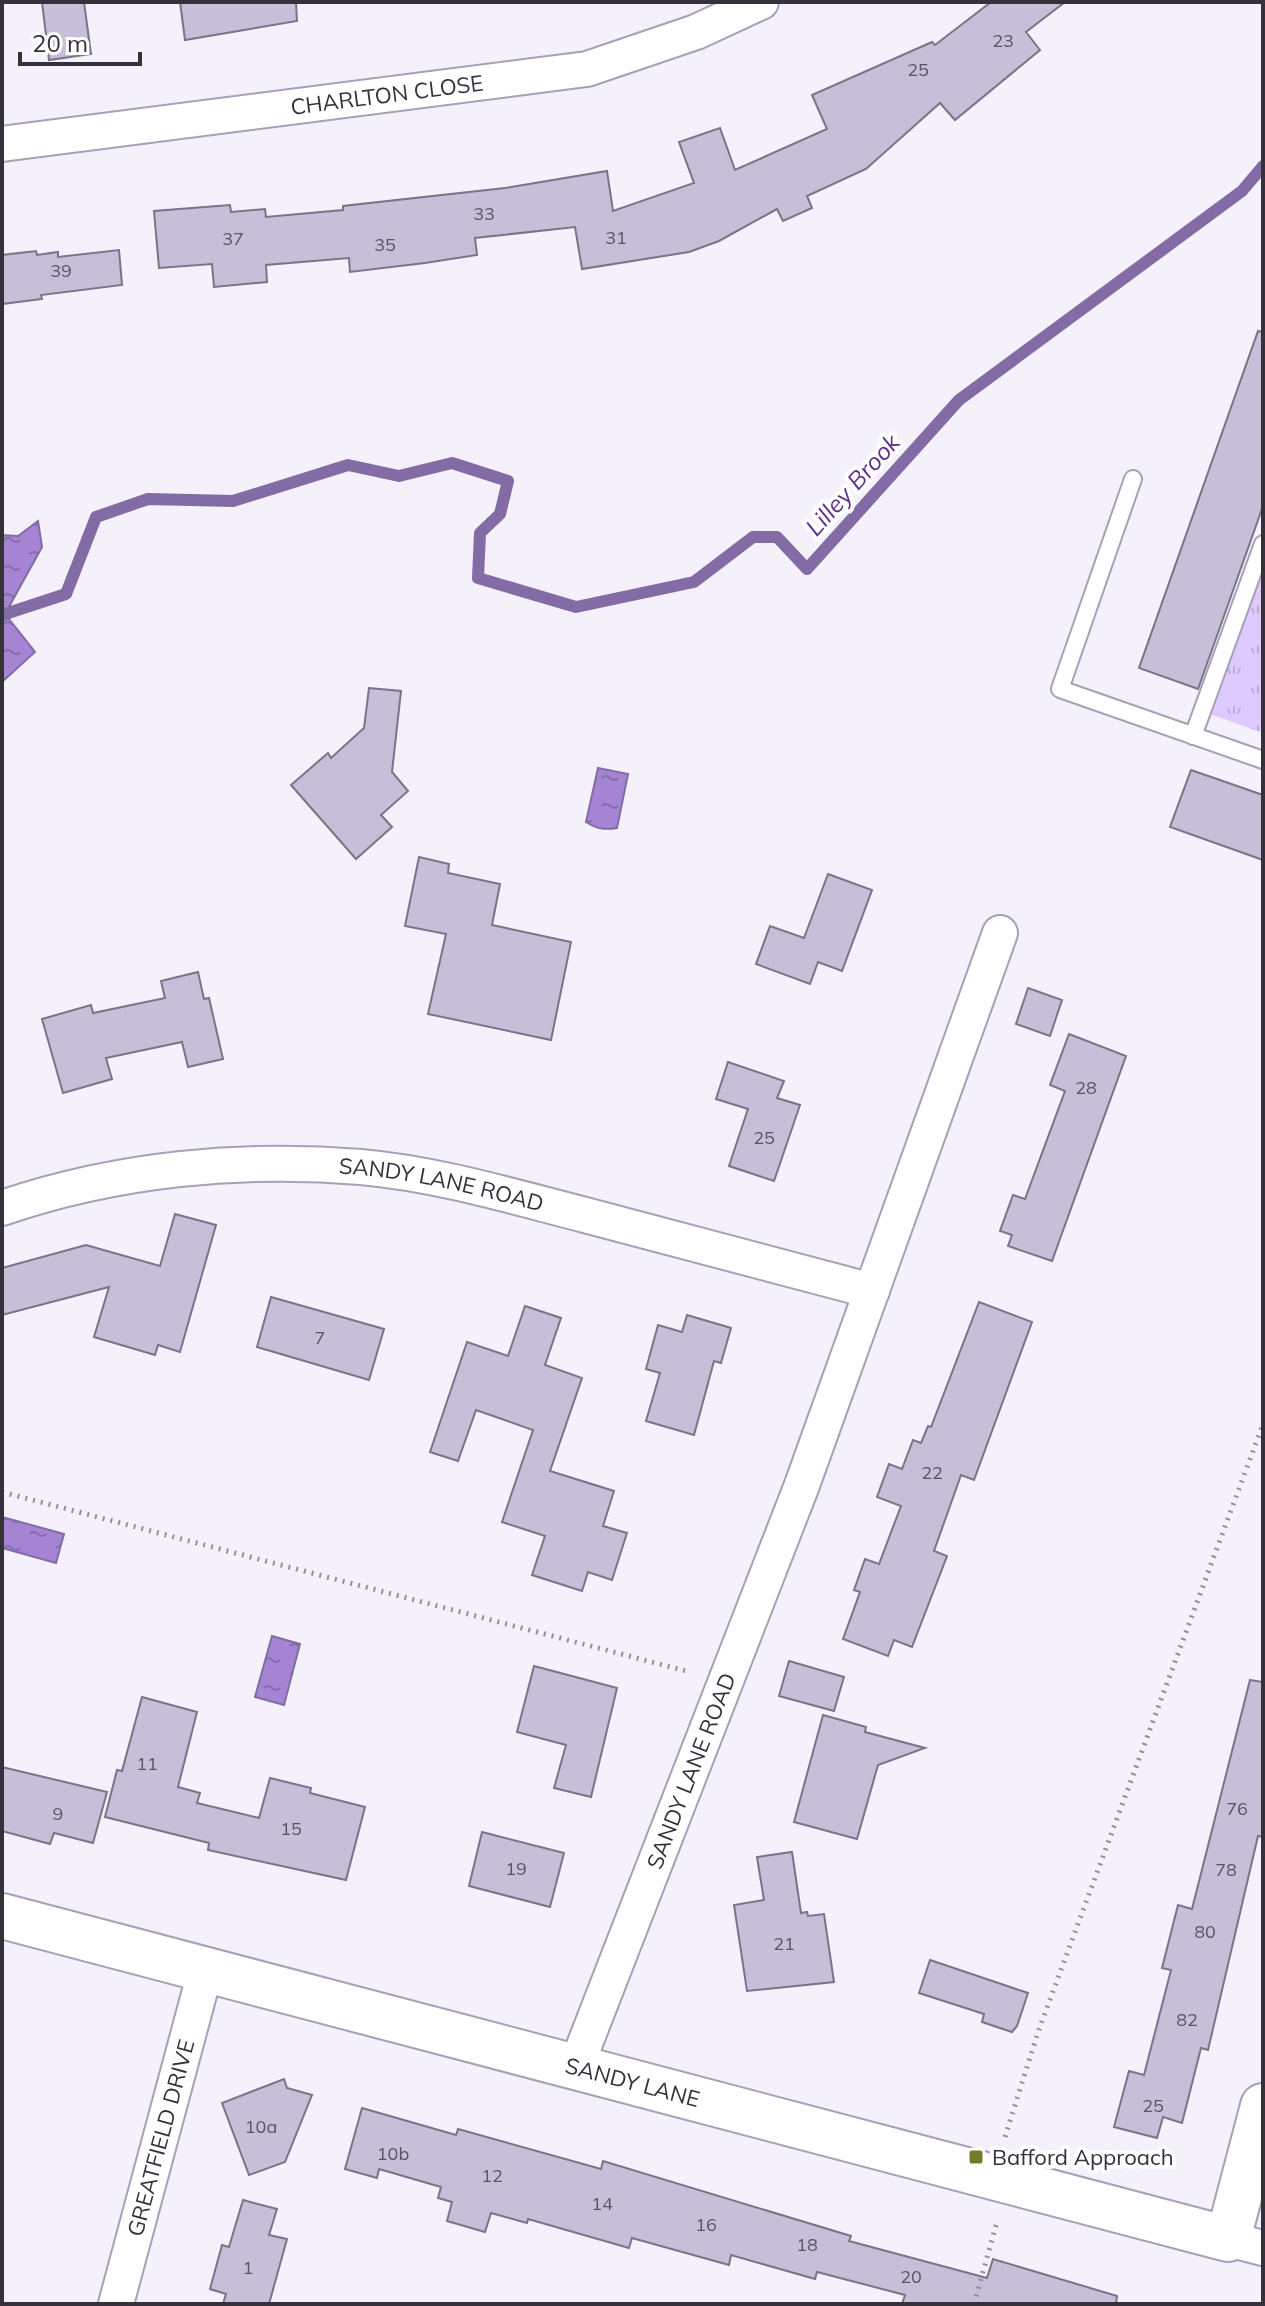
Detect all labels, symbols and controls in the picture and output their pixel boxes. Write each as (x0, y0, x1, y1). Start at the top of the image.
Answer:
scale bar (20, 16, 140, 66)
text: 20 m (32, 28, 88, 58)
house number: 23 (992, 29, 1014, 52)
house number: 25 (907, 58, 929, 81)
street label: CHARLTON CLOSE (289, 68, 485, 121)
house number: 33 (473, 202, 495, 225)
house number: 31 (605, 226, 627, 249)
house number: 37 (222, 227, 244, 250)
house number: 35 (374, 233, 396, 256)
house number: 39 (50, 259, 72, 282)
water label: Lilley Brook (799, 427, 906, 541)
house number: 28 (1075, 1076, 1097, 1099)
house number: 25 (753, 1126, 775, 1149)
street label: SANDY LANE ROAD (338, 1151, 547, 1218)
house number: 7 (315, 1326, 325, 1349)
house number: 22 (921, 1461, 943, 1484)
street label: SANDY LANE ROAD (640, 1669, 742, 1873)
house number: 11 (136, 1752, 158, 1775)
house number: 76 (1226, 1797, 1248, 1820)
house number: 9 (53, 1802, 63, 1825)
house number: 15 (280, 1817, 302, 1840)
house number: 19 (505, 1857, 527, 1880)
house number: 78 (1215, 1858, 1237, 1881)
house number: 80 (1194, 1920, 1216, 1943)
house number: 21 (773, 1932, 795, 1955)
house number: 82 (1176, 2008, 1198, 2031)
street label: GREATFIELD DRIVE (121, 2036, 200, 2239)
street label: SANDY LANE (562, 2051, 703, 2113)
house number: 25 (1142, 2094, 1164, 2117)
house number: 10a (245, 2115, 277, 2138)
house number: 10b (377, 2142, 409, 2165)
place label: Bafford Approach (992, 2143, 1174, 2171)
marker: Bafford Approach (967, 2148, 985, 2166)
house number: 12 (481, 2164, 503, 2187)
house number: 14 (591, 2192, 613, 2215)
house number: 16 (695, 2213, 717, 2236)
house number: 18 (796, 2233, 818, 2256)
house number: 1 (243, 2256, 253, 2279)
house number: 20 (900, 2265, 922, 2288)

